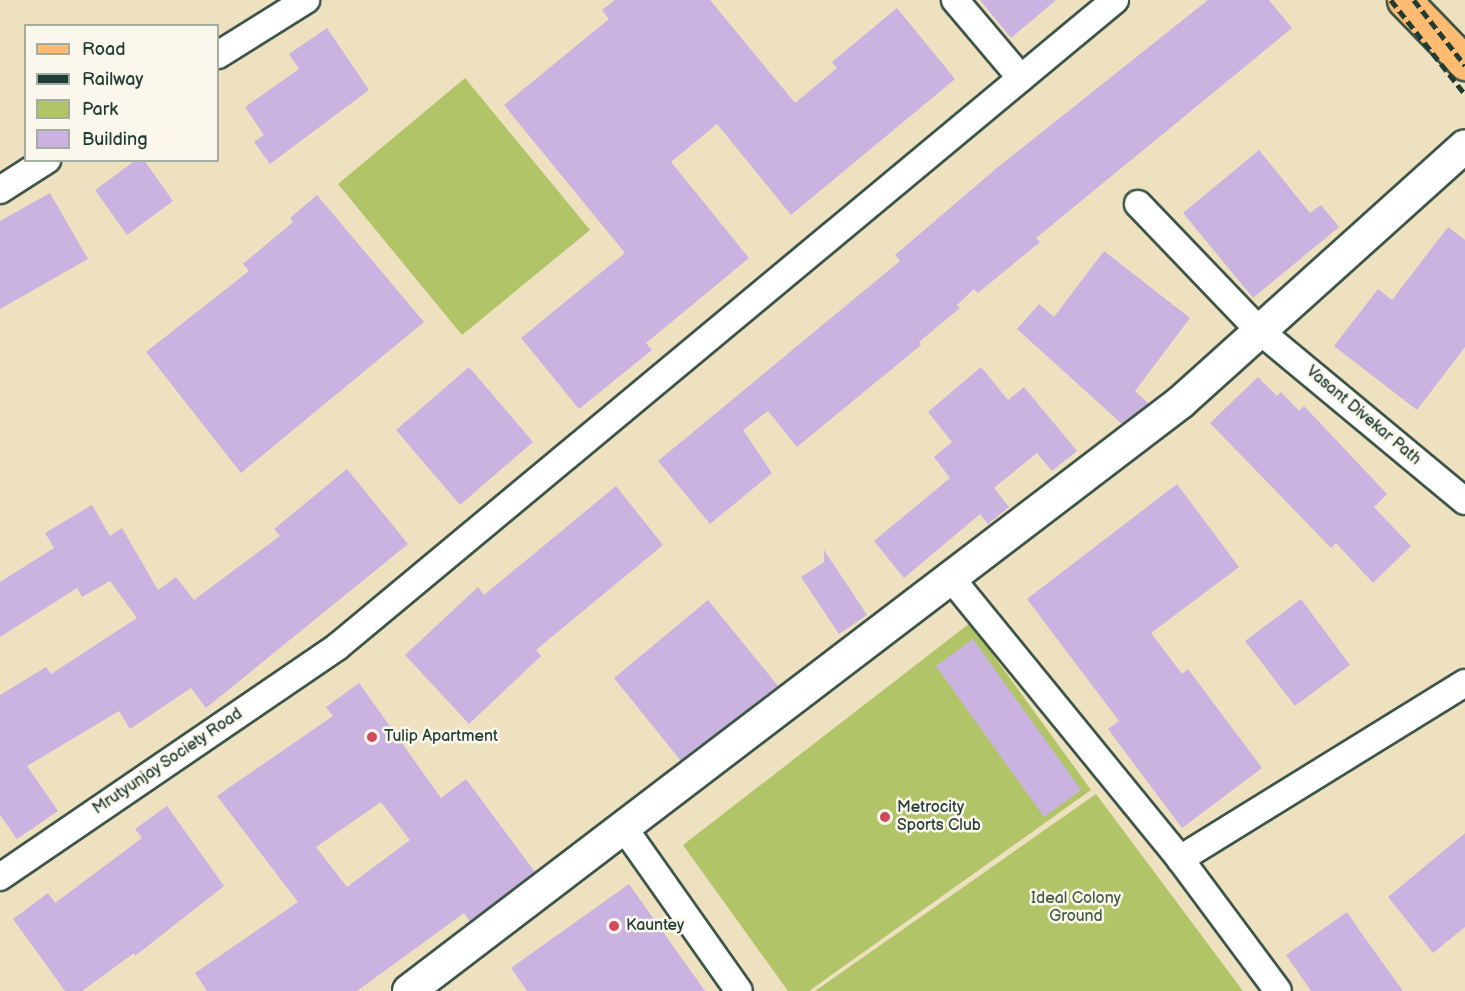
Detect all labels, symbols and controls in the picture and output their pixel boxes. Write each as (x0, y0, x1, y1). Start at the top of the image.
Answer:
legend (24, 24, 219, 162)
text: Road (82, 39, 126, 60)
text: Railway (82, 69, 144, 90)
text: Park (82, 99, 118, 120)
text: Building (82, 129, 148, 150)
street label: Vasant Divekar Path (1302, 362, 1424, 470)
street label: Mrutyunjay Society Road (89, 704, 247, 820)
place label: Tulip Apartment (384, 727, 498, 747)
marker: Tulip Apartment (365, 730, 379, 744)
place label: Metrocity Sports Club (897, 798, 981, 836)
marker: Metrocity Sports Club (878, 810, 892, 824)
park label: Ideal Colony Ground (1031, 889, 1121, 927)
place label: Kauntey (626, 916, 684, 936)
marker: Kauntey (607, 919, 621, 933)

